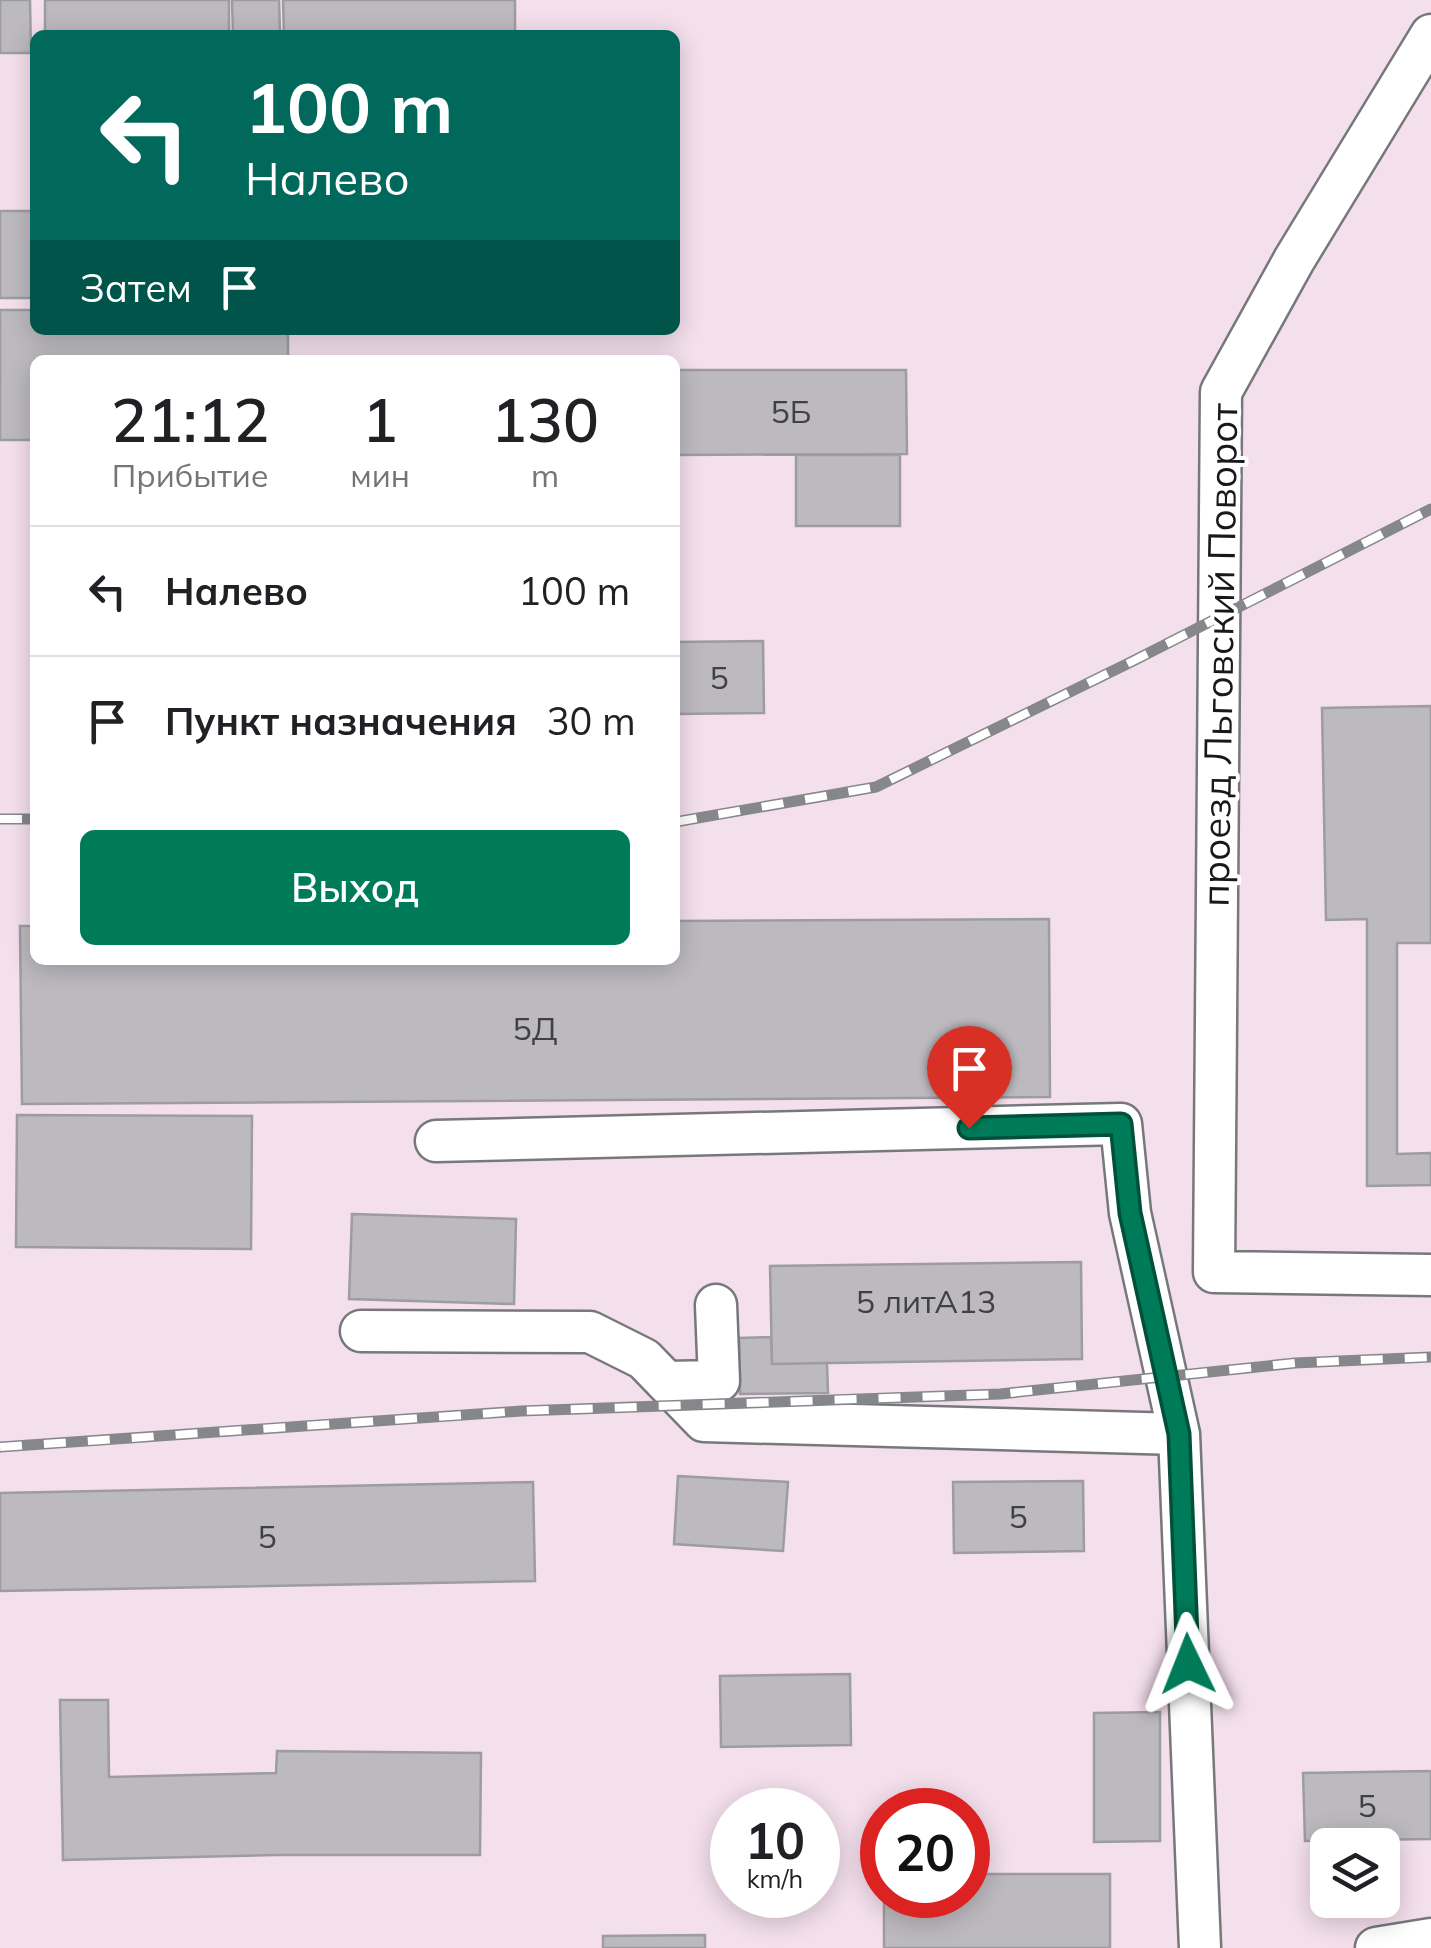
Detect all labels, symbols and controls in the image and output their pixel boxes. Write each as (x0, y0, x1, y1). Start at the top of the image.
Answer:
text: 100 m (245, 63, 453, 151)
icon: left (80, 70, 210, 200)
text: Налево (245, 150, 410, 206)
icon: arrive (212, 260, 267, 315)
text: Затем (80, 264, 192, 312)
text: 21:12 (111, 382, 269, 457)
text: 1 (362, 382, 398, 457)
text: 130 (491, 382, 599, 457)
house number: 5Б (771, 391, 811, 431)
street label: проезд Льговский Поворот (1191, 402, 1247, 907)
text: Прибытие (112, 455, 269, 495)
text: мин (350, 455, 410, 495)
text: m (531, 455, 559, 495)
icon: left (80, 564, 135, 619)
text: Налево (165, 567, 308, 615)
text: 100 m (518, 567, 630, 615)
house number: 5 (709, 657, 729, 697)
icon: arrive (80, 694, 135, 749)
text: Пункт назначения (165, 697, 517, 745)
text: 30 m (547, 697, 636, 745)
button: Выход (80, 830, 630, 945)
house number: 5Д (513, 1008, 557, 1048)
pin (927, 1026, 1012, 1129)
icon: arrive (942, 1041, 997, 1096)
house number: 5 литА13 (856, 1281, 996, 1321)
house number: 5 (1008, 1496, 1028, 1536)
house number: 5 (257, 1516, 277, 1556)
position arrow (1136, 1612, 1240, 1716)
house number: 5 (1357, 1785, 1377, 1825)
speed limit sign: 20 (860, 1788, 990, 1918)
text: 10 (745, 1809, 805, 1872)
map controls (1310, 1828, 1400, 1918)
button: layers (1310, 1828, 1400, 1918)
text: km/h (747, 1863, 803, 1894)

